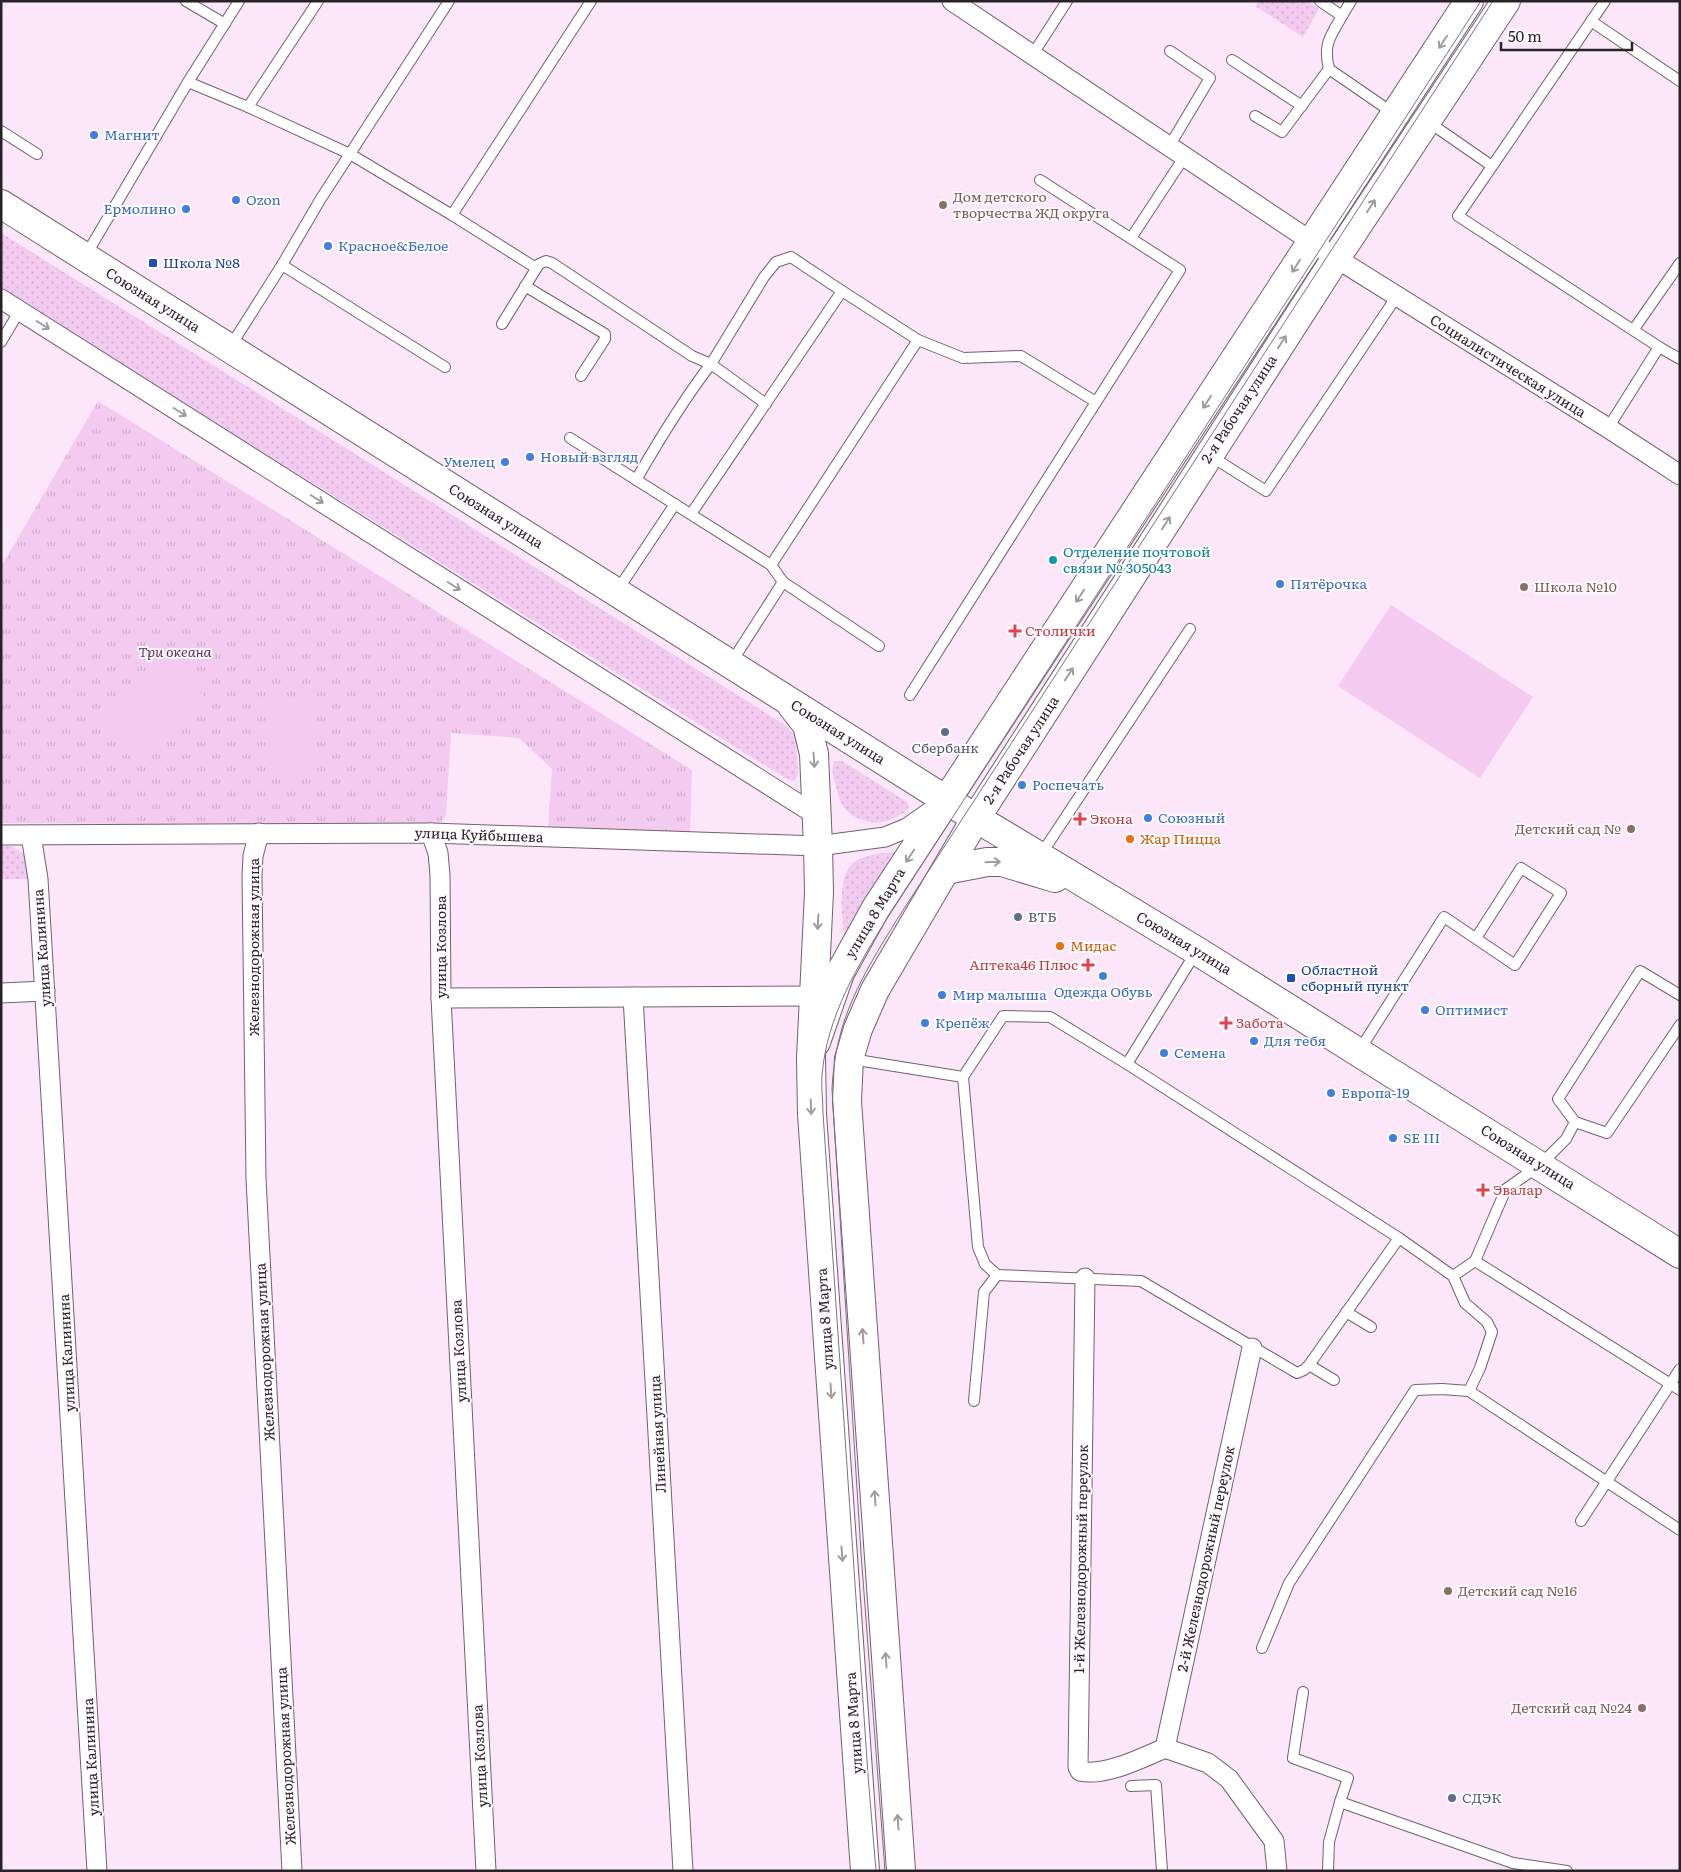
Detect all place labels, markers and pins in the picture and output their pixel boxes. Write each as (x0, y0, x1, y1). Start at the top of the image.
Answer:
place label: Магнит (104, 124, 160, 144)
marker: Магнит (88, 129, 100, 141)
place label: Дом детского творчества ЖД округа (953, 186, 1110, 222)
place label: Ozon (246, 189, 281, 209)
marker: Ozon (230, 194, 242, 206)
place label: Ермолино (104, 198, 176, 218)
marker: Дом детского творчества ЖД округа (937, 199, 949, 211)
marker: Ермолино (180, 203, 192, 215)
place label: Красное&Белое (338, 235, 448, 255)
marker: Красное&Белое (322, 240, 334, 252)
place label: Школа №8 (163, 252, 240, 272)
marker: Школа №8 (147, 257, 159, 269)
place label: Новый взгляд (540, 446, 638, 466)
place label: Умелец (443, 451, 495, 471)
marker: Новый взгляд (524, 451, 536, 463)
marker: Умелец (499, 456, 511, 468)
place label: Отделение почтовой связи № 305043 (1063, 541, 1211, 577)
marker: Отделение почтовой связи № 305043 (1047, 554, 1059, 566)
place label: Пятёрочка (1290, 573, 1368, 593)
place label: Школа №10 (1534, 576, 1617, 596)
marker: Пятёрочка (1274, 578, 1286, 590)
marker: Школа №10 (1518, 581, 1530, 593)
place label: Столички (1025, 620, 1096, 640)
marker: Столички (1009, 625, 1021, 637)
marker: Сбербанк (939, 726, 951, 738)
place label: Сбербанк (911, 737, 979, 757)
place label: Роспечать (1032, 774, 1104, 794)
marker: Роспечать (1016, 779, 1028, 791)
place label: Союзный (1158, 807, 1225, 827)
place label: Экона (1090, 808, 1133, 828)
marker: Союзный (1142, 812, 1154, 824)
marker: Экона (1074, 813, 1086, 825)
place label: Детский сад № (1515, 818, 1621, 838)
marker: Детский сад № (1625, 823, 1637, 835)
place label: Жар Пицца (1140, 828, 1222, 848)
marker: Жар Пицца (1124, 833, 1136, 845)
place label: ВТБ (1028, 906, 1057, 926)
marker: ВТБ (1012, 911, 1024, 923)
place label: Мидас (1070, 935, 1117, 955)
marker: Мидас (1054, 940, 1066, 952)
place label: Аптека46 Плюс (969, 954, 1078, 974)
marker: Аптека46 Плюс (1082, 959, 1094, 971)
place label: Областной сборный пункт (1301, 959, 1409, 995)
marker: Одежда Обувь (1097, 970, 1109, 982)
marker: Областной сборный пункт (1285, 972, 1297, 984)
place label: Одежда Обувь (1054, 981, 1153, 1001)
place label: Мир малыша (952, 984, 1047, 1004)
marker: Мир малыша (936, 989, 948, 1001)
place label: Оптимист (1435, 999, 1508, 1019)
marker: Оптимист (1419, 1004, 1431, 1016)
place label: Крепёж (935, 1012, 990, 1032)
place label: Забота (1236, 1012, 1284, 1032)
marker: Крепёж (919, 1017, 931, 1029)
marker: Забота (1220, 1017, 1232, 1029)
place label: Для тебя (1264, 1030, 1326, 1050)
marker: Для тебя (1248, 1035, 1260, 1047)
place label: Семена (1174, 1042, 1226, 1062)
marker: Семена (1158, 1047, 1170, 1059)
place label: Европа-19 (1341, 1082, 1410, 1102)
marker: Европа-19 (1325, 1087, 1337, 1099)
place label: SE III (1403, 1127, 1440, 1147)
marker: SE III (1387, 1132, 1399, 1144)
place label: Эвалар (1493, 1179, 1543, 1199)
marker: Эвалар (1477, 1184, 1489, 1196)
place label: Детский сад №16 (1458, 1580, 1578, 1600)
marker: Детский сад №16 (1442, 1585, 1454, 1597)
place label: Детский сад №24 (1511, 1697, 1632, 1717)
marker: Детский сад №24 (1636, 1702, 1648, 1714)
place label: СДЭК (1462, 1787, 1502, 1807)
marker: СДЭК (1446, 1792, 1458, 1804)

